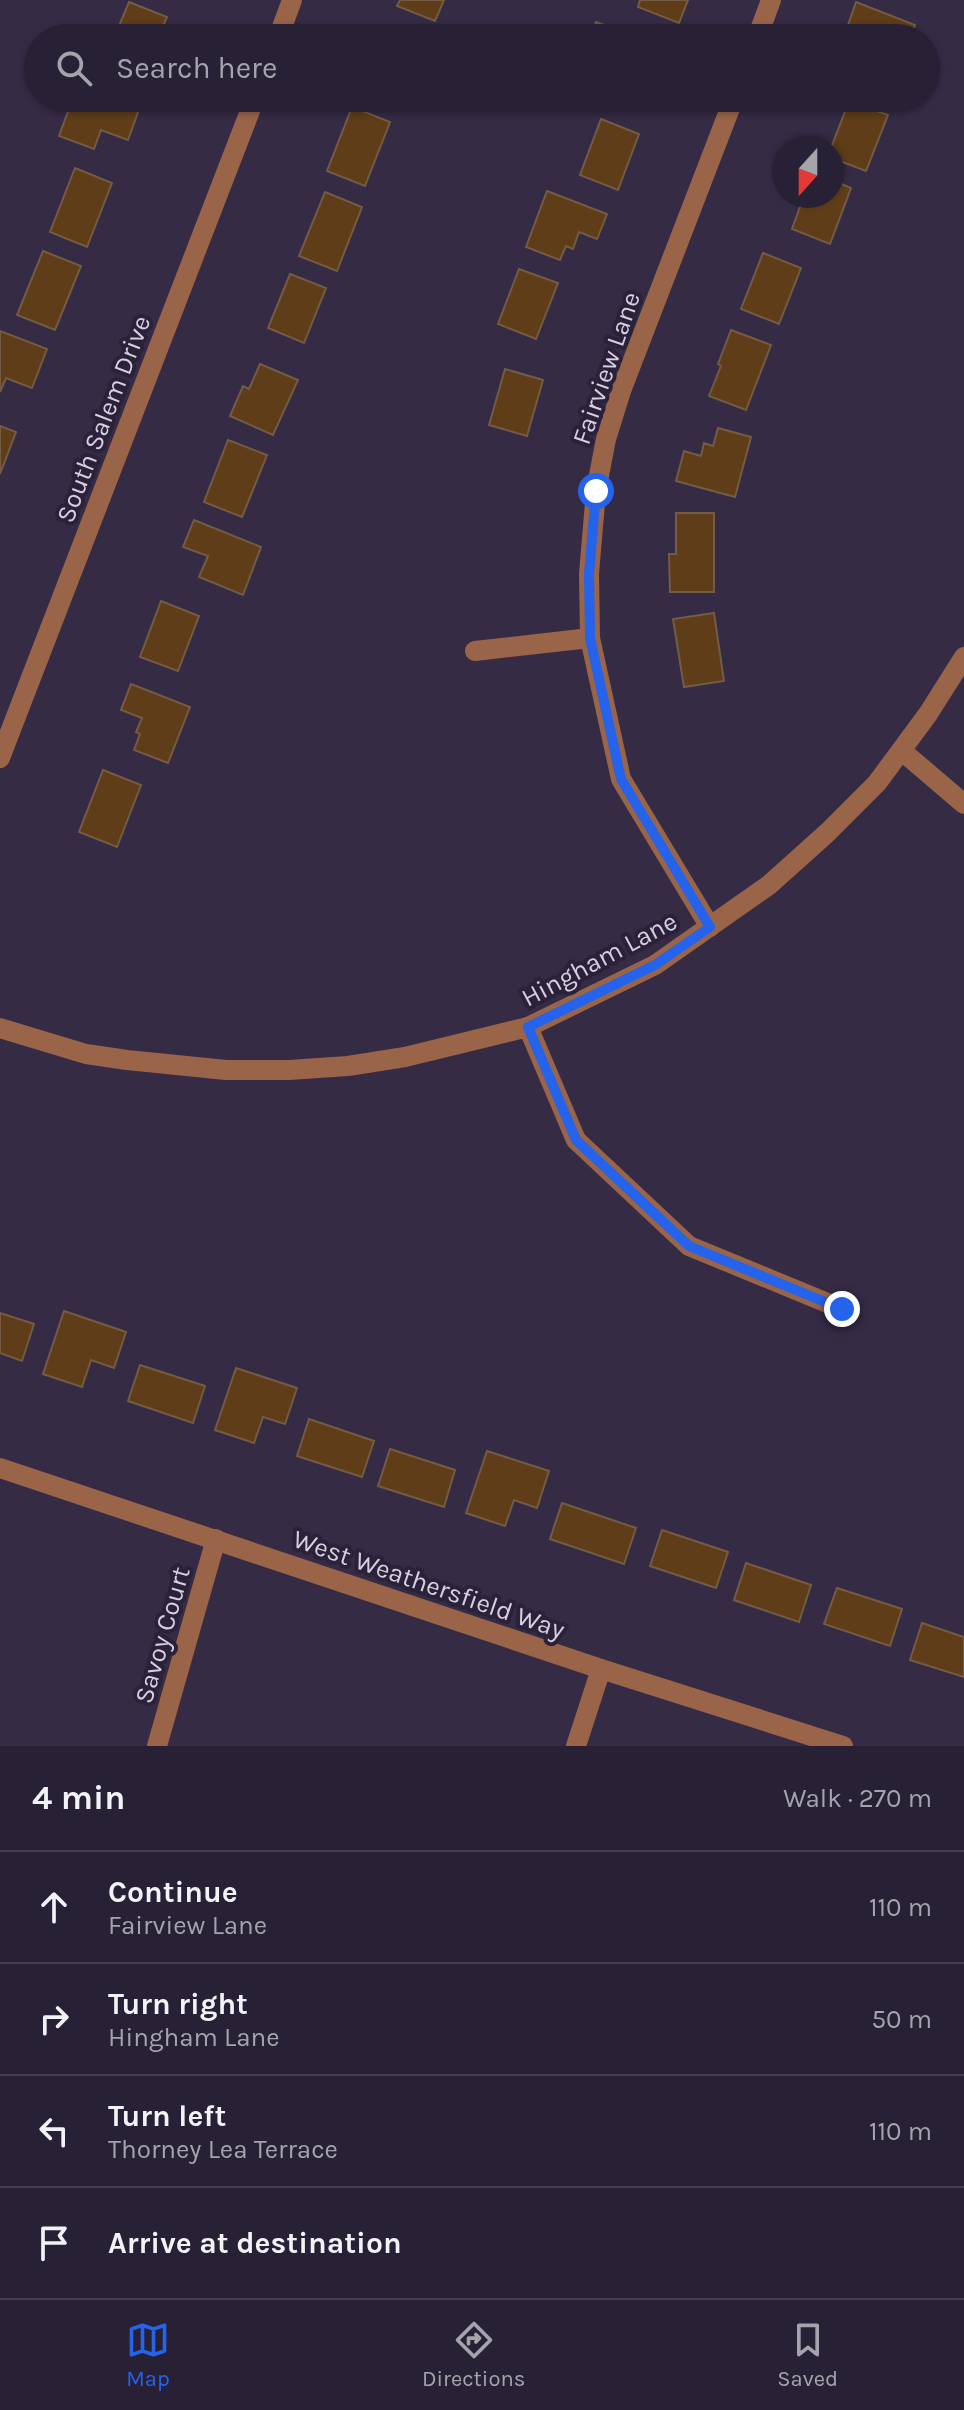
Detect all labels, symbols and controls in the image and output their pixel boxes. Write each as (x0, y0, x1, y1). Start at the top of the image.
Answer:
search box (24, 24, 940, 112)
icon: search (52, 46, 96, 90)
text: Search here (116, 50, 277, 86)
north arrow (772, 136, 844, 208)
street label: Fairview Lane (566, 288, 647, 448)
street label: South Salem Drive (50, 311, 157, 527)
route start (578, 473, 614, 509)
street label: Hingham Lane (516, 905, 682, 1013)
route end (824, 1291, 860, 1327)
street label: West Weathersfield Way (289, 1523, 569, 1646)
street label: Savoy Court (128, 1563, 197, 1707)
text: 4 min (32, 1778, 125, 1818)
text: Walk · 270 m (783, 1783, 932, 1814)
text: Continue (108, 1874, 238, 1910)
icon: ahead (32, 1885, 76, 1929)
text: 110 m (869, 1892, 932, 1923)
text: Fairview Lane (108, 1910, 267, 1941)
text: Turn right (108, 1986, 248, 2022)
icon: right (32, 1997, 76, 2041)
text: 50 m (871, 2004, 932, 2035)
text: Hingham Lane (108, 2022, 280, 2053)
text: Turn left (108, 2098, 226, 2134)
icon: left (32, 2109, 76, 2153)
text: 110 m (869, 2116, 932, 2147)
text: Thorney Lea Terrace (108, 2134, 338, 2165)
icon: arrive (32, 2221, 76, 2265)
text: Arrive at destination (108, 2225, 402, 2261)
tab: Map (126, 2318, 170, 2392)
tab: Directions (422, 2318, 525, 2392)
tab: Saved (777, 2318, 838, 2392)

